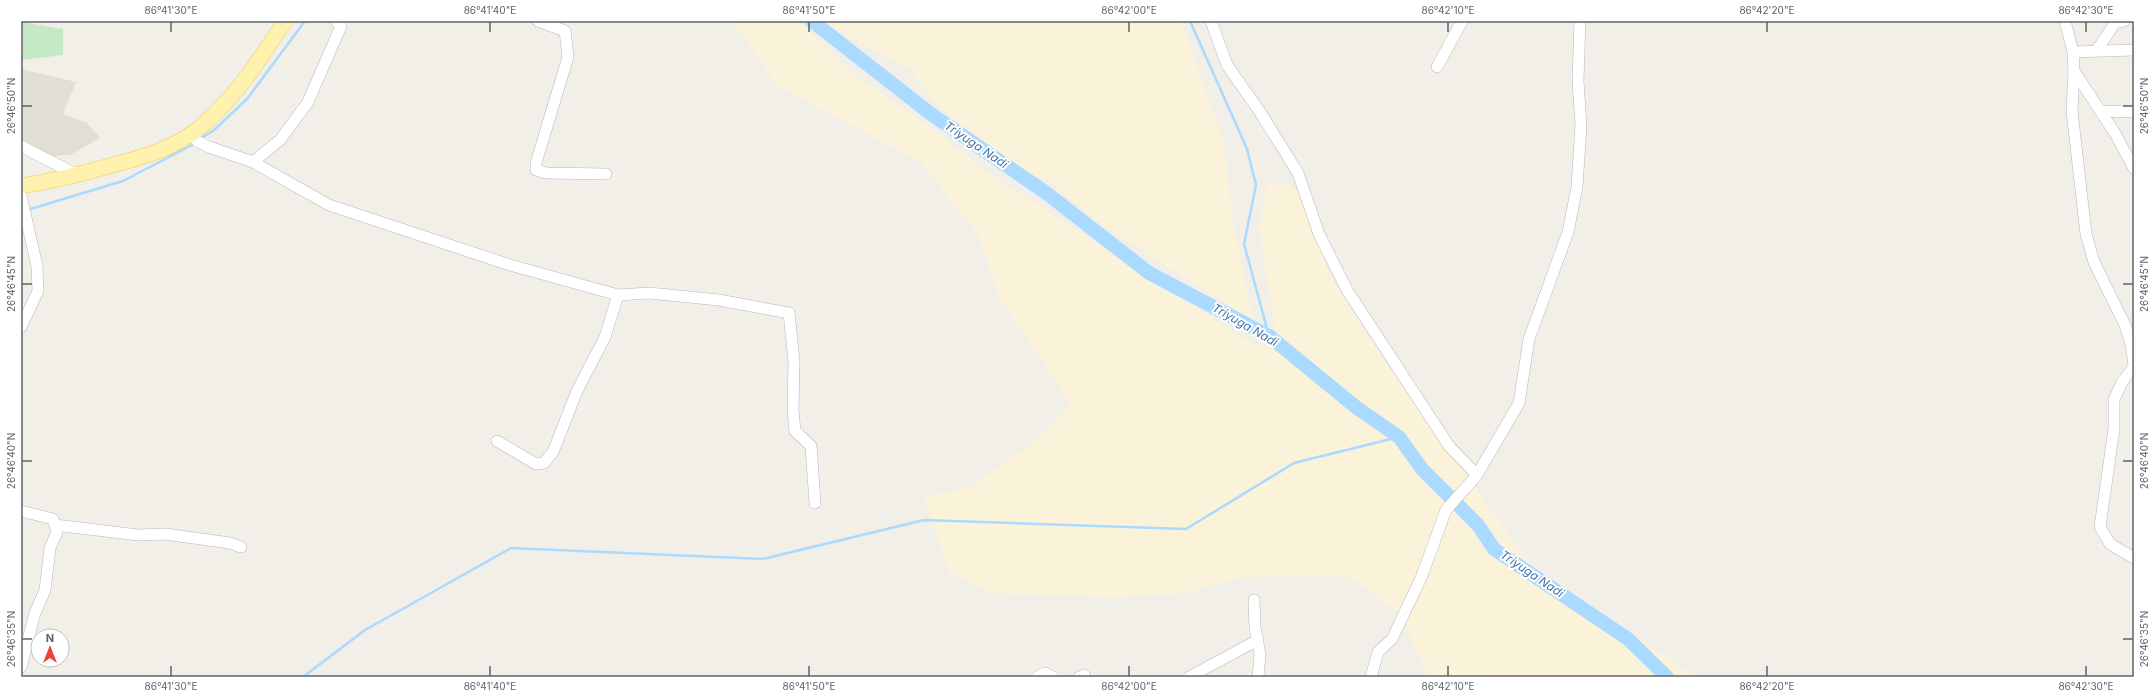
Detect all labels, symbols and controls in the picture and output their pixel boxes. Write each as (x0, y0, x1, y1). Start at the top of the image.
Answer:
text: 86°41'30"E (145, 4, 197, 16)
text: 86°41'40"E (464, 4, 516, 16)
text: 86°41'50"E (783, 4, 835, 16)
text: 86°42'00"E (1101, 4, 1157, 16)
text: 86°42'10"E (1421, 4, 1475, 16)
text: 86°42'20"E (1739, 4, 1795, 16)
text: 86°42'30"E (2058, 4, 2114, 16)
text: 26°46'50"N (5, 78, 17, 134)
text: 26°46'50"N (2138, 78, 2150, 134)
water label: Triyuga Nadi (942, 118, 1012, 172)
text: 26°46'45"N (5, 256, 17, 312)
text: 26°46'45"N (2138, 256, 2150, 312)
water label: Triyuga Nadi (1210, 300, 1282, 350)
text: 26°46'40"N (5, 433, 17, 489)
text: 26°46'40"N (2138, 433, 2150, 489)
water label: Triyuga Nadi (1498, 547, 1568, 601)
text: 26°46'35"N (5, 611, 17, 667)
text: 26°46'35"N (2138, 611, 2150, 667)
north arrow (30, 628, 70, 668)
text: N (46, 631, 54, 645)
text: 86°41'30"E (145, 680, 197, 692)
text: 86°41'40"E (464, 680, 516, 692)
text: 86°41'50"E (783, 680, 835, 692)
text: 86°42'00"E (1101, 680, 1157, 692)
text: 86°42'10"E (1421, 680, 1475, 692)
text: 86°42'20"E (1739, 680, 1795, 692)
text: 86°42'30"E (2058, 680, 2114, 692)

